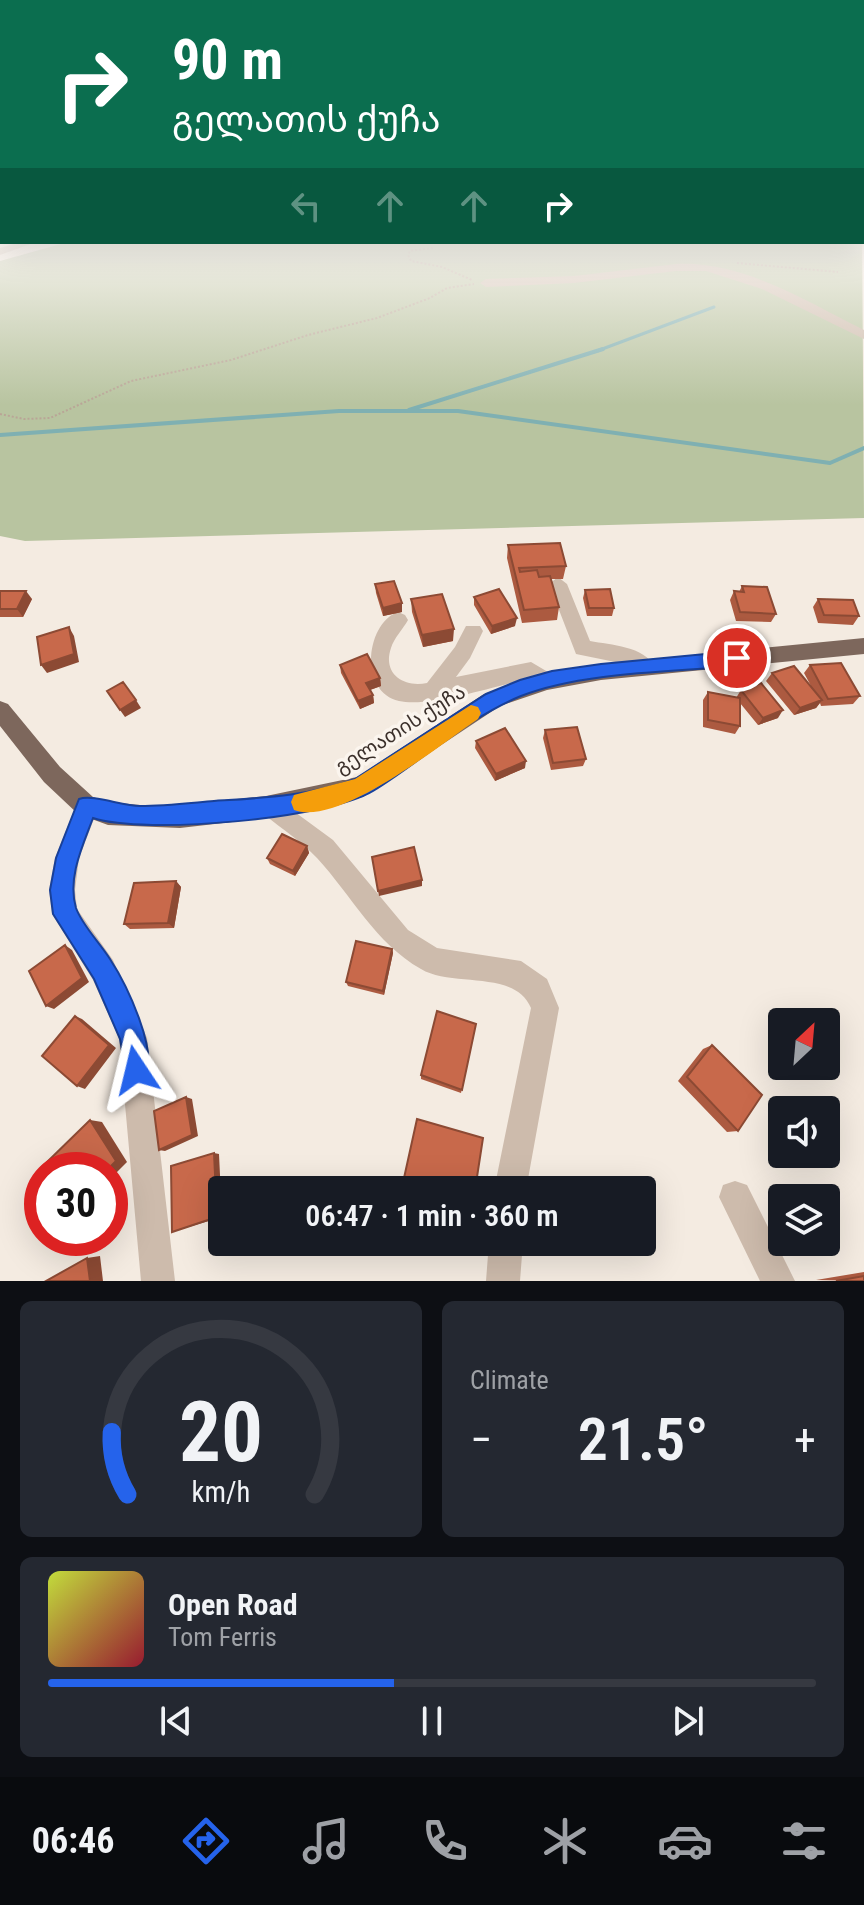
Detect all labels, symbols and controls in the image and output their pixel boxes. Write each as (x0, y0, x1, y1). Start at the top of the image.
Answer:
text: 90 m (172, 27, 283, 93)
icon: right (40, 32, 144, 136)
text: გელათის ქუჩა (172, 99, 440, 141)
icon: left (284, 184, 328, 228)
icon: ahead (368, 184, 412, 228)
icon: ahead (452, 184, 496, 228)
icon: right (536, 184, 580, 228)
pin (703, 624, 771, 692)
icon: arrive (715, 636, 759, 680)
street label: გელათის ქუჩა (330, 679, 470, 780)
north arrow (768, 1008, 840, 1080)
map controls (768, 1008, 840, 1256)
position arrow (94, 1028, 178, 1112)
button: sound (768, 1096, 840, 1168)
speed limit sign: 30 (24, 1152, 128, 1256)
button: layers (768, 1184, 840, 1256)
text: 06:47 · 1 min · 360 m (305, 1198, 559, 1233)
text: Climate (470, 1365, 549, 1395)
text: 20 (179, 1384, 263, 1481)
text: 21.5° (578, 1404, 708, 1475)
text: − (470, 1414, 492, 1466)
text: + (794, 1414, 816, 1466)
text: km/h (192, 1475, 250, 1509)
text: Open Road (168, 1587, 298, 1622)
text: Tom Ferris (168, 1622, 277, 1652)
icon: previous (154, 1699, 198, 1743)
icon: pause (410, 1699, 454, 1743)
icon: next (666, 1699, 710, 1743)
icon: directions (178, 1813, 234, 1869)
icon: music (298, 1813, 354, 1869)
icon: phone (417, 1813, 473, 1869)
icon: climate (537, 1813, 593, 1869)
icon: car (657, 1813, 713, 1869)
icon: filters (776, 1813, 832, 1869)
text: 06:46 (32, 1820, 114, 1862)

